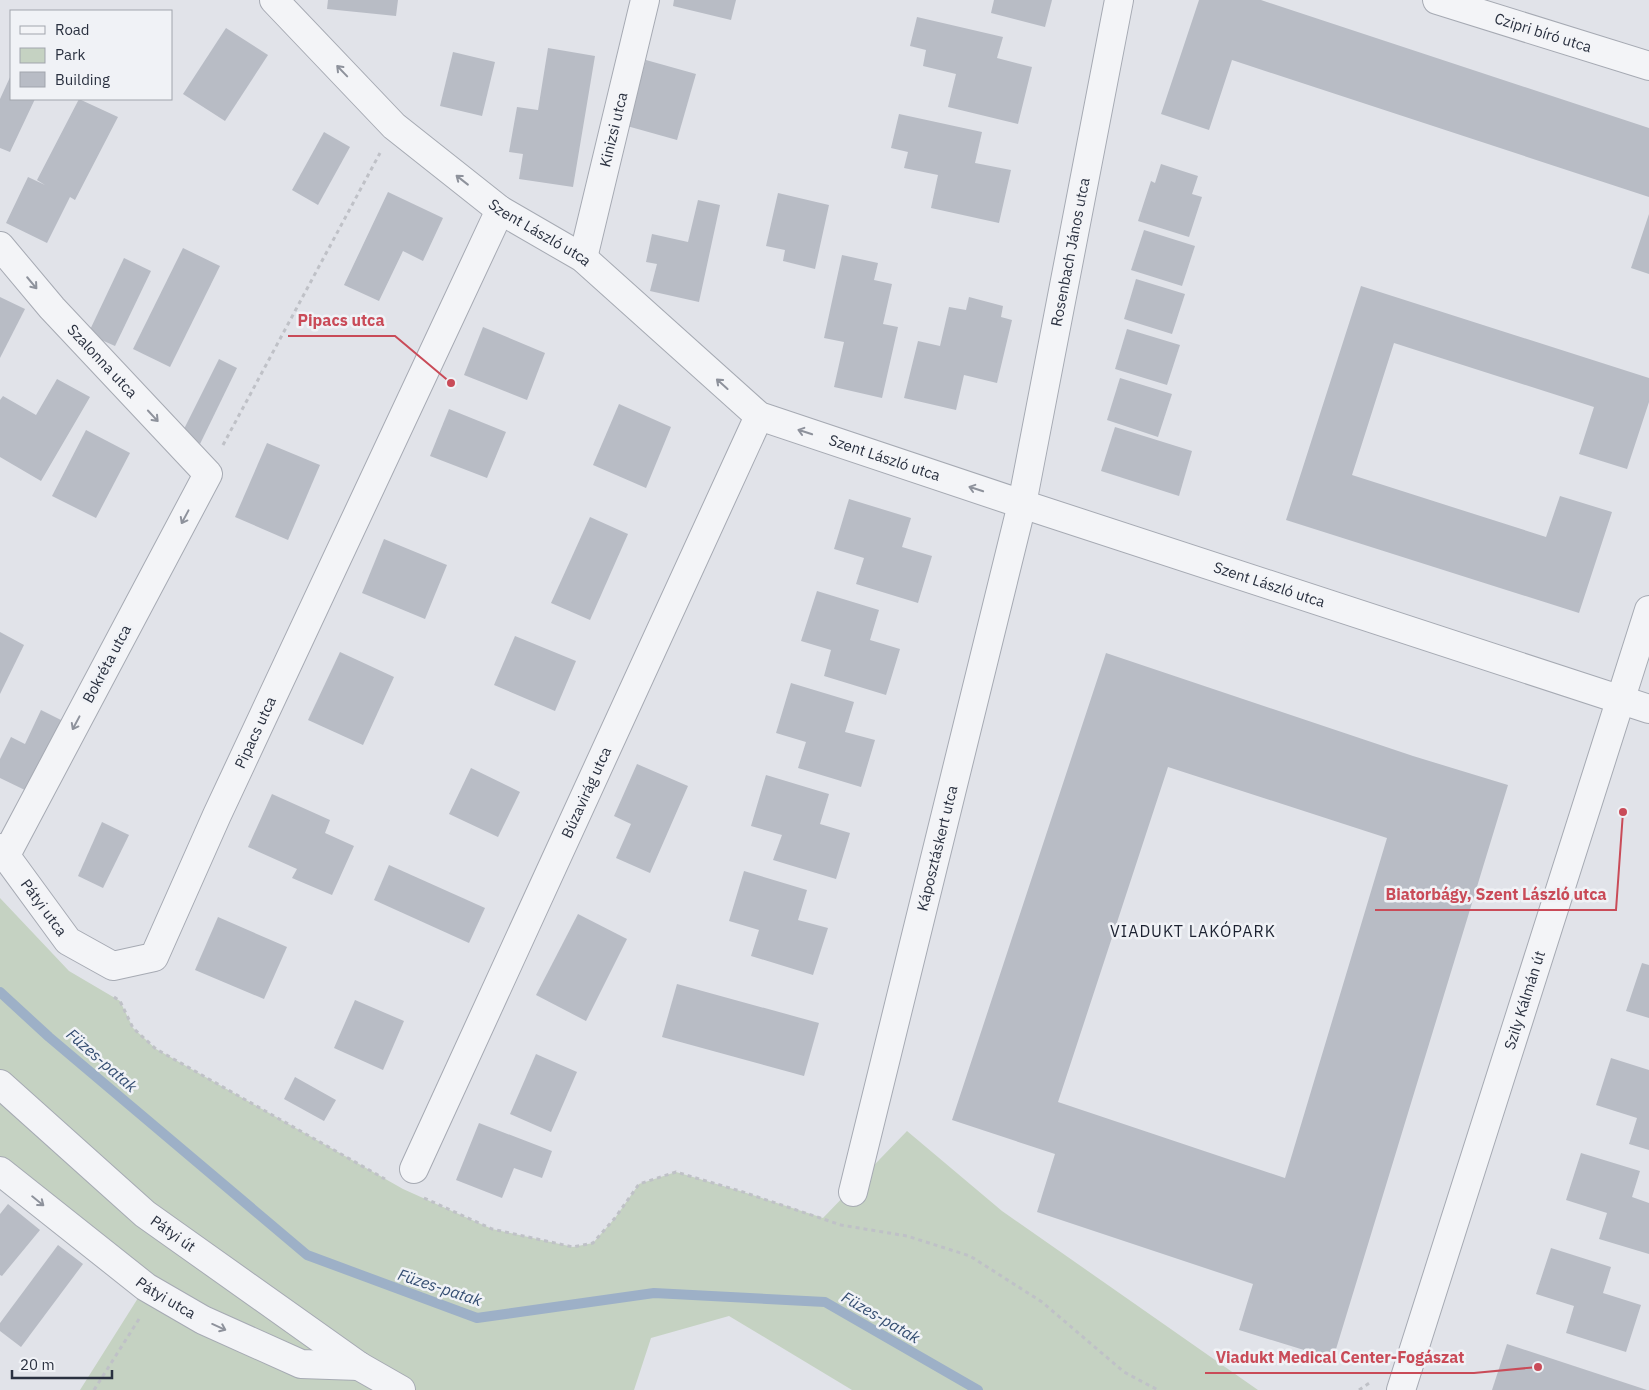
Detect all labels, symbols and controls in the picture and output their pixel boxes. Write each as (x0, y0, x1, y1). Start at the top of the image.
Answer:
street label: Czipri bíró utca (1492, 8, 1594, 57)
legend (10, 10, 172, 100)
text: Road (55, 20, 90, 39)
text: Park (55, 45, 85, 64)
one-way arrow (336, 65, 348, 77)
text: Building (55, 70, 110, 89)
street label: Kinizsi utca (595, 90, 632, 169)
one-way arrow (456, 174, 469, 185)
street label: Rosenbach János utca (1046, 176, 1094, 328)
street label: Szent László utca (485, 195, 596, 270)
one-way arrow (26, 277, 37, 290)
callout: Pipacs utca (288, 305, 395, 336)
text: Pipacs utca (298, 310, 385, 330)
street label: Szalonna utca (63, 320, 142, 402)
one-way arrow (716, 378, 729, 389)
one-way arrow (147, 410, 159, 422)
one-way arrow (798, 427, 814, 436)
street label: Szent László utca (827, 430, 943, 485)
one-way arrow (969, 484, 984, 493)
one-way arrow (180, 510, 190, 525)
street label: Szent László utca (1211, 557, 1327, 611)
street label: Bokréta utca (78, 621, 135, 706)
street label: Pipacs utca (230, 693, 280, 771)
one-way arrow (71, 715, 81, 730)
street label: Búzavirág utca (557, 744, 615, 841)
street label: Káposztáskert utca (912, 783, 962, 913)
street label: Pátyi utca (17, 875, 71, 940)
callout: Biatorbágy, Szent László utca (1375, 879, 1616, 910)
text: Biatorbágy, Szent László utca (1385, 884, 1607, 904)
district label: VIADUKT LAKÓPARK (1110, 920, 1276, 941)
street label: Szily Kálmán út (1500, 948, 1549, 1052)
water label: Füzes-patak (63, 1024, 142, 1097)
one-way arrow (31, 1196, 44, 1207)
street label: Pátyi út (147, 1211, 199, 1256)
water label: Füzes-patak (395, 1264, 485, 1310)
street label: Pátyi utca (132, 1273, 199, 1323)
water label: Füzes-patak (838, 1287, 924, 1348)
one-way arrow (211, 1323, 226, 1333)
callout: Viadukt Medical Center-Fogászat (1205, 1342, 1474, 1373)
text: Viadukt Medical Center-Fogászat (1216, 1347, 1464, 1367)
scale bar (12, 1348, 112, 1380)
text: 20 m (20, 1355, 55, 1374)

